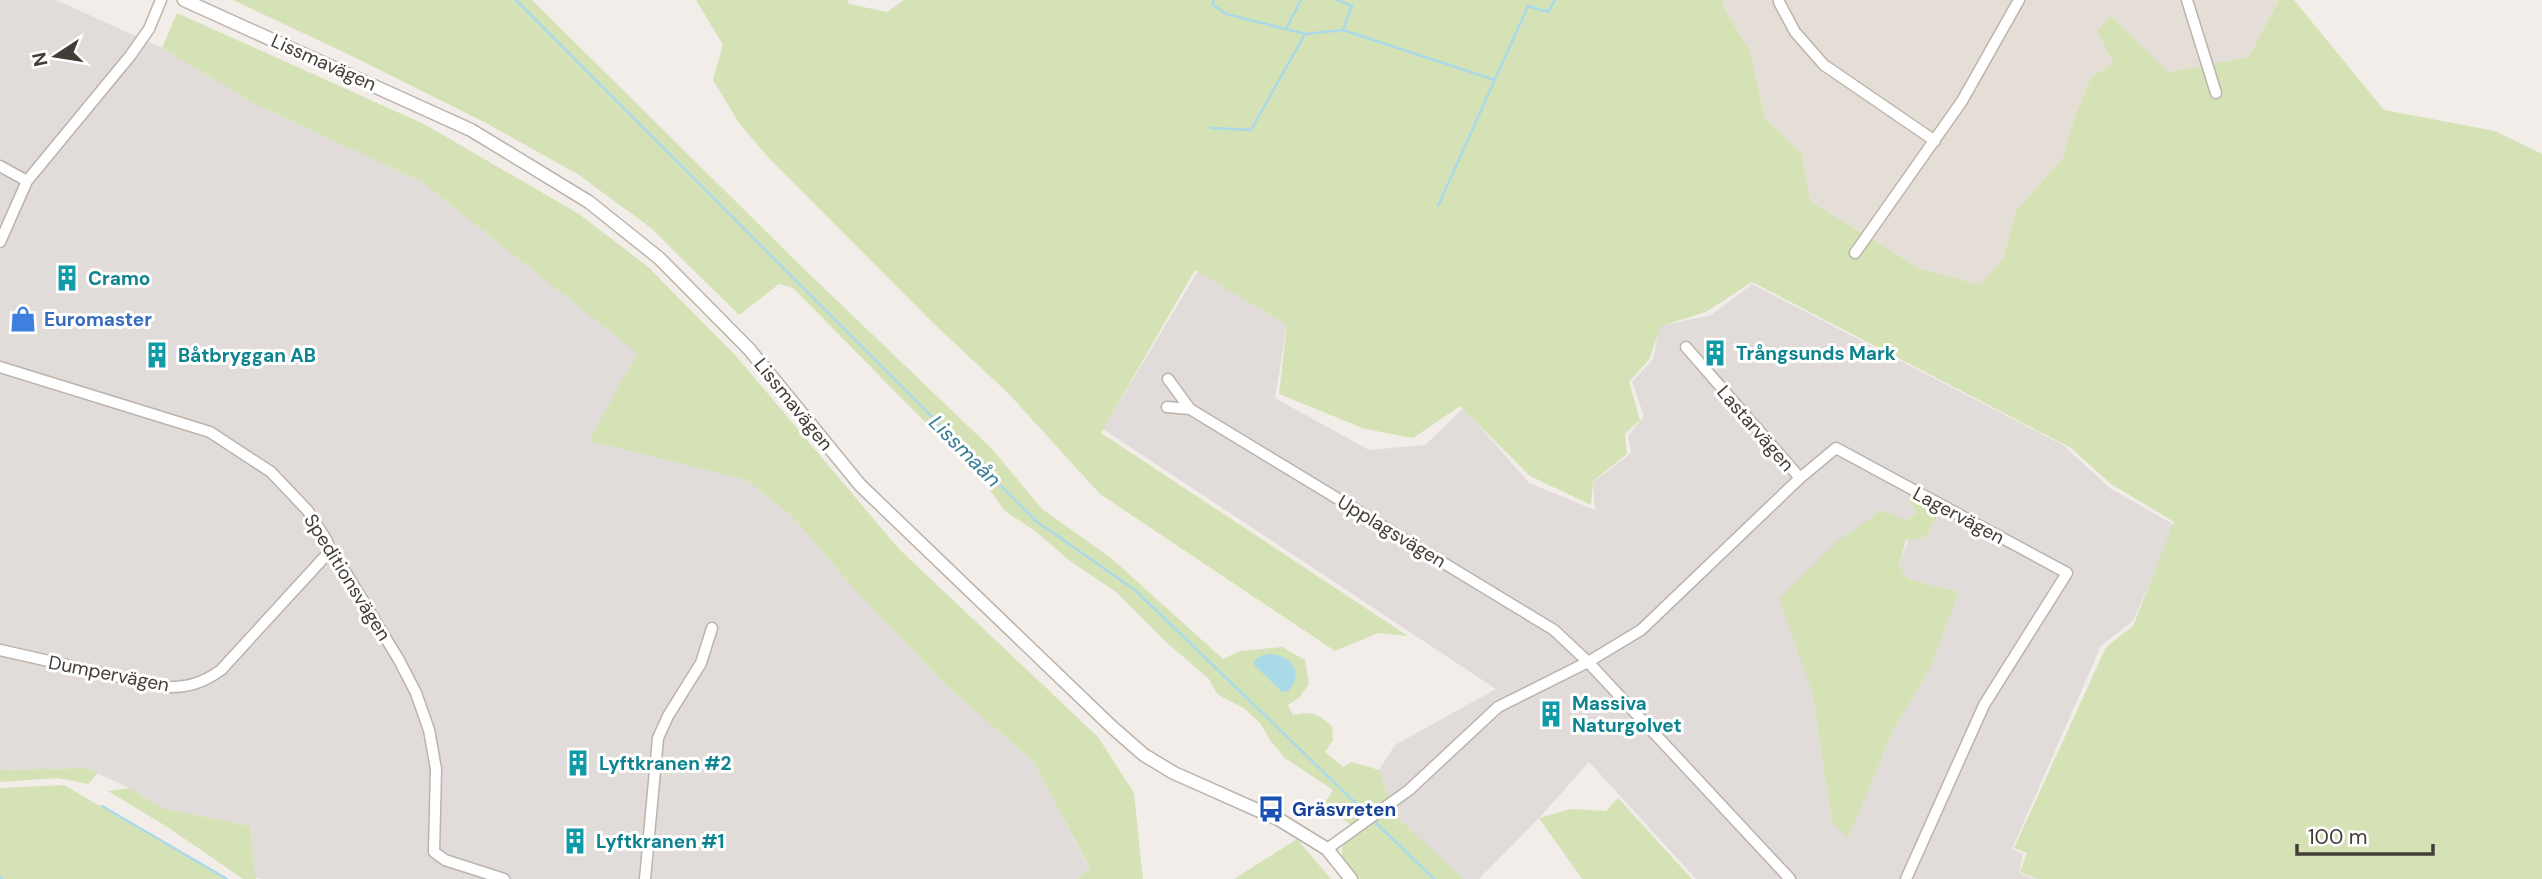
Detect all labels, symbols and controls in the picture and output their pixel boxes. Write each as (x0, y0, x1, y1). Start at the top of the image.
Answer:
north arrow (21, 21, 91, 91)
street label: Lissmavägen (267, 28, 380, 97)
text: N (26, 50, 54, 69)
building icon: Cramo (52, 263, 82, 293)
place label: Cramo (88, 266, 150, 291)
shop icon: Euromaster (8, 304, 38, 334)
place label: Euromaster (44, 307, 152, 332)
building icon: Trångsunds Mark (1700, 338, 1730, 368)
building icon: Båtbryggan AB (142, 340, 172, 370)
place label: Trångsunds Mark (1736, 341, 1896, 366)
place label: Båtbryggan AB (178, 343, 316, 368)
street label: Lissmavägen (749, 353, 839, 456)
street label: Lastarvägen (1711, 380, 1800, 477)
water label: Lissmaån (923, 409, 1007, 493)
street label: Lagervägen (1909, 481, 2009, 550)
street label: Upplagsvägen (1333, 489, 1451, 574)
street label: Speditionsvägen (299, 509, 397, 645)
street label: Dumpervägen (46, 650, 171, 697)
place label: Massiva Naturgolvet (1572, 691, 1682, 738)
building icon: Massiva Naturgolvet (1536, 699, 1566, 729)
building icon: Lyftkranen #2 (563, 748, 593, 778)
place label: Lyftkranen #2 (599, 751, 732, 776)
bus stop icon: Gräsvreten (1256, 794, 1286, 824)
place label: Gräsvreten (1292, 797, 1396, 822)
scale bar (2297, 812, 2434, 856)
text: 100 m (2308, 823, 2368, 851)
building icon: Lyftkranen #1 (560, 826, 590, 856)
place label: Lyftkranen #1 (596, 829, 725, 854)

